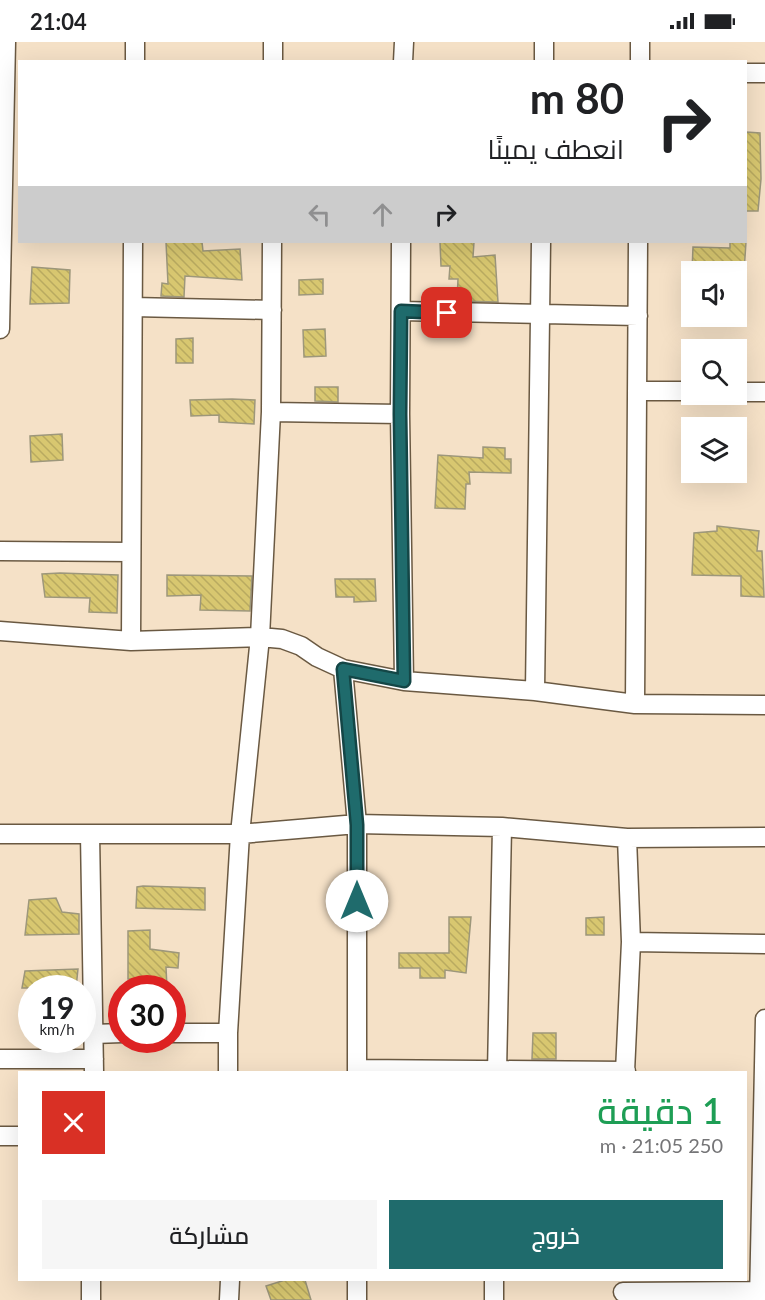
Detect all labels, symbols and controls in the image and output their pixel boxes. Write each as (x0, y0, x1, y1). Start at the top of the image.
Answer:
text: 21:04 (30, 8, 87, 35)
text: 80 m (530, 73, 624, 123)
icon: right (645, 84, 723, 162)
text: انعطف يمينًا (487, 132, 624, 165)
icon: left (303, 198, 336, 231)
icon: ahead (366, 198, 399, 231)
icon: right (429, 198, 462, 231)
map controls (681, 261, 747, 483)
button: sound (681, 261, 747, 327)
pin (421, 287, 472, 338)
icon: arrive (430, 296, 463, 329)
button: search (681, 339, 747, 405)
button: layers (681, 417, 747, 483)
position arrow (325, 869, 389, 933)
speed limit sign: 30 (108, 975, 186, 1053)
text: 19 (40, 989, 74, 1025)
text: km/h (39, 1020, 75, 1038)
text: 1 دقيقة (597, 1088, 723, 1132)
button: close (42, 1091, 105, 1154)
text: 250 m · 21:05 (600, 1133, 723, 1157)
button: مشاركة (42, 1200, 377, 1269)
button: خروج (389, 1200, 723, 1269)

